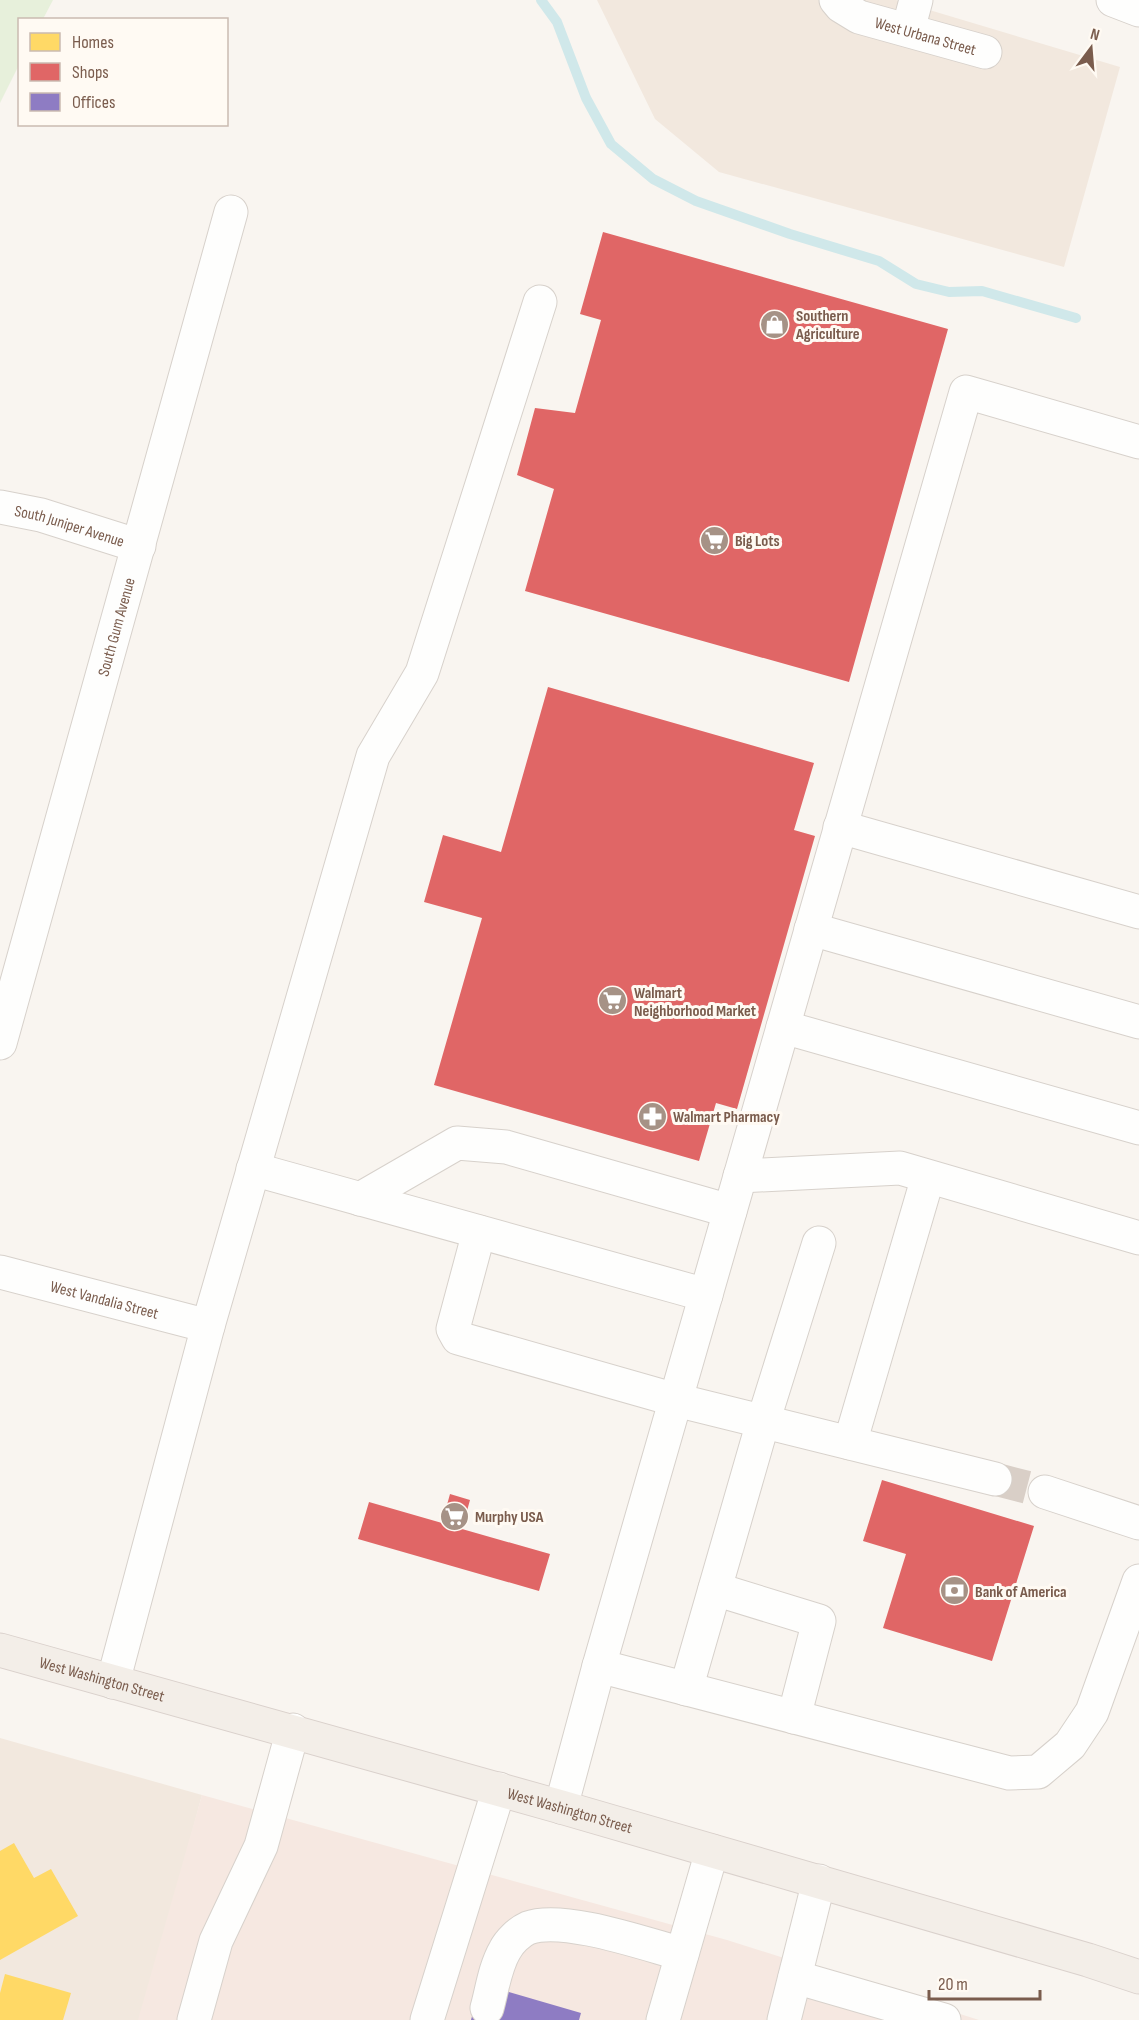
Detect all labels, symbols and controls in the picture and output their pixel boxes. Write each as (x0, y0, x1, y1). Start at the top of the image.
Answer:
street label: West Urbana Street (872, 14, 978, 60)
legend (18, 18, 228, 126)
north arrow (1061, 18, 1121, 78)
text: N (1088, 25, 1101, 45)
text: Homes (72, 32, 114, 53)
text: Shops (72, 62, 109, 83)
text: Offices (72, 92, 115, 113)
place label: Southern Agriculture (795, 307, 860, 344)
shop icon: Southern Agriculture (759, 308, 791, 340)
street label: South Juniper Avenue (13, 502, 126, 552)
supermarket icon: Big Lots (698, 524, 730, 556)
place label: Big Lots (735, 532, 780, 551)
street label: South Gum Avenue (94, 576, 140, 678)
place label: Walmart Neighborhood Market (634, 984, 756, 1021)
supermarket icon: Walmart Neighborhood Market (597, 985, 629, 1017)
pharmacy icon: Walmart Pharmacy (636, 1100, 668, 1132)
place label: Walmart Pharmacy (673, 1108, 780, 1127)
street label: West Vandalia Street (48, 1277, 160, 1324)
supermarket icon: Murphy USA (438, 1500, 470, 1532)
place label: Murphy USA (475, 1508, 544, 1527)
bank icon: Bank of America (938, 1575, 970, 1607)
place label: Bank of America (975, 1583, 1067, 1602)
street label: West Washington Street (37, 1653, 167, 1707)
street label: West Washington Street (505, 1784, 635, 1838)
scale bar (929, 1963, 1040, 2001)
text: 20 m (938, 1974, 968, 1995)

